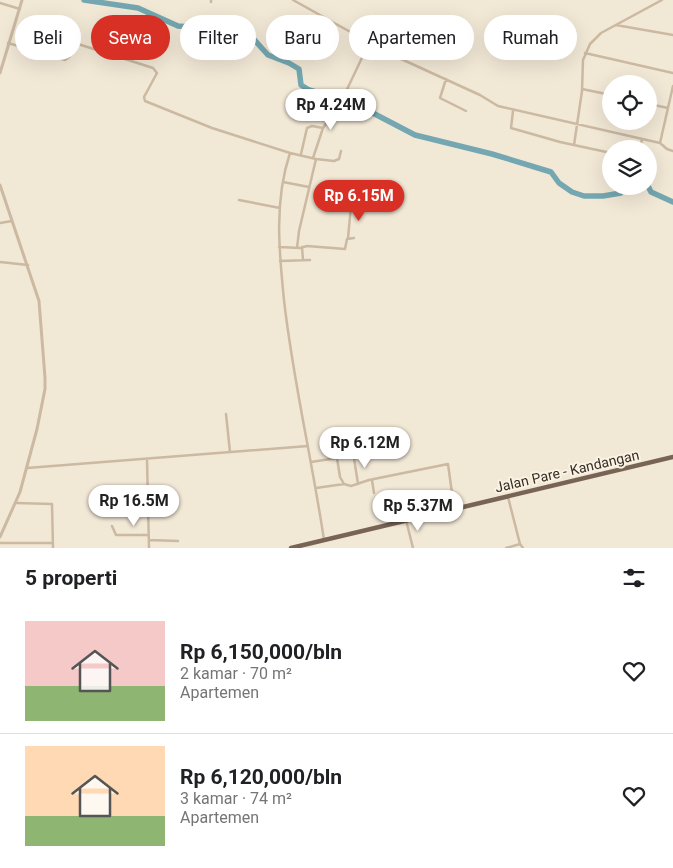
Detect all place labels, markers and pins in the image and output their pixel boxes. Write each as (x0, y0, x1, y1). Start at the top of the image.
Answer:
pin: Rp 4.24M (279, 88, 383, 131)
pin: Rp 6.15M (307, 180, 411, 222)
pin: Rp 6.12M (313, 426, 417, 469)
pin: Rp 16.5M (82, 484, 186, 527)
pin: Rp 5.37M (366, 490, 470, 532)

